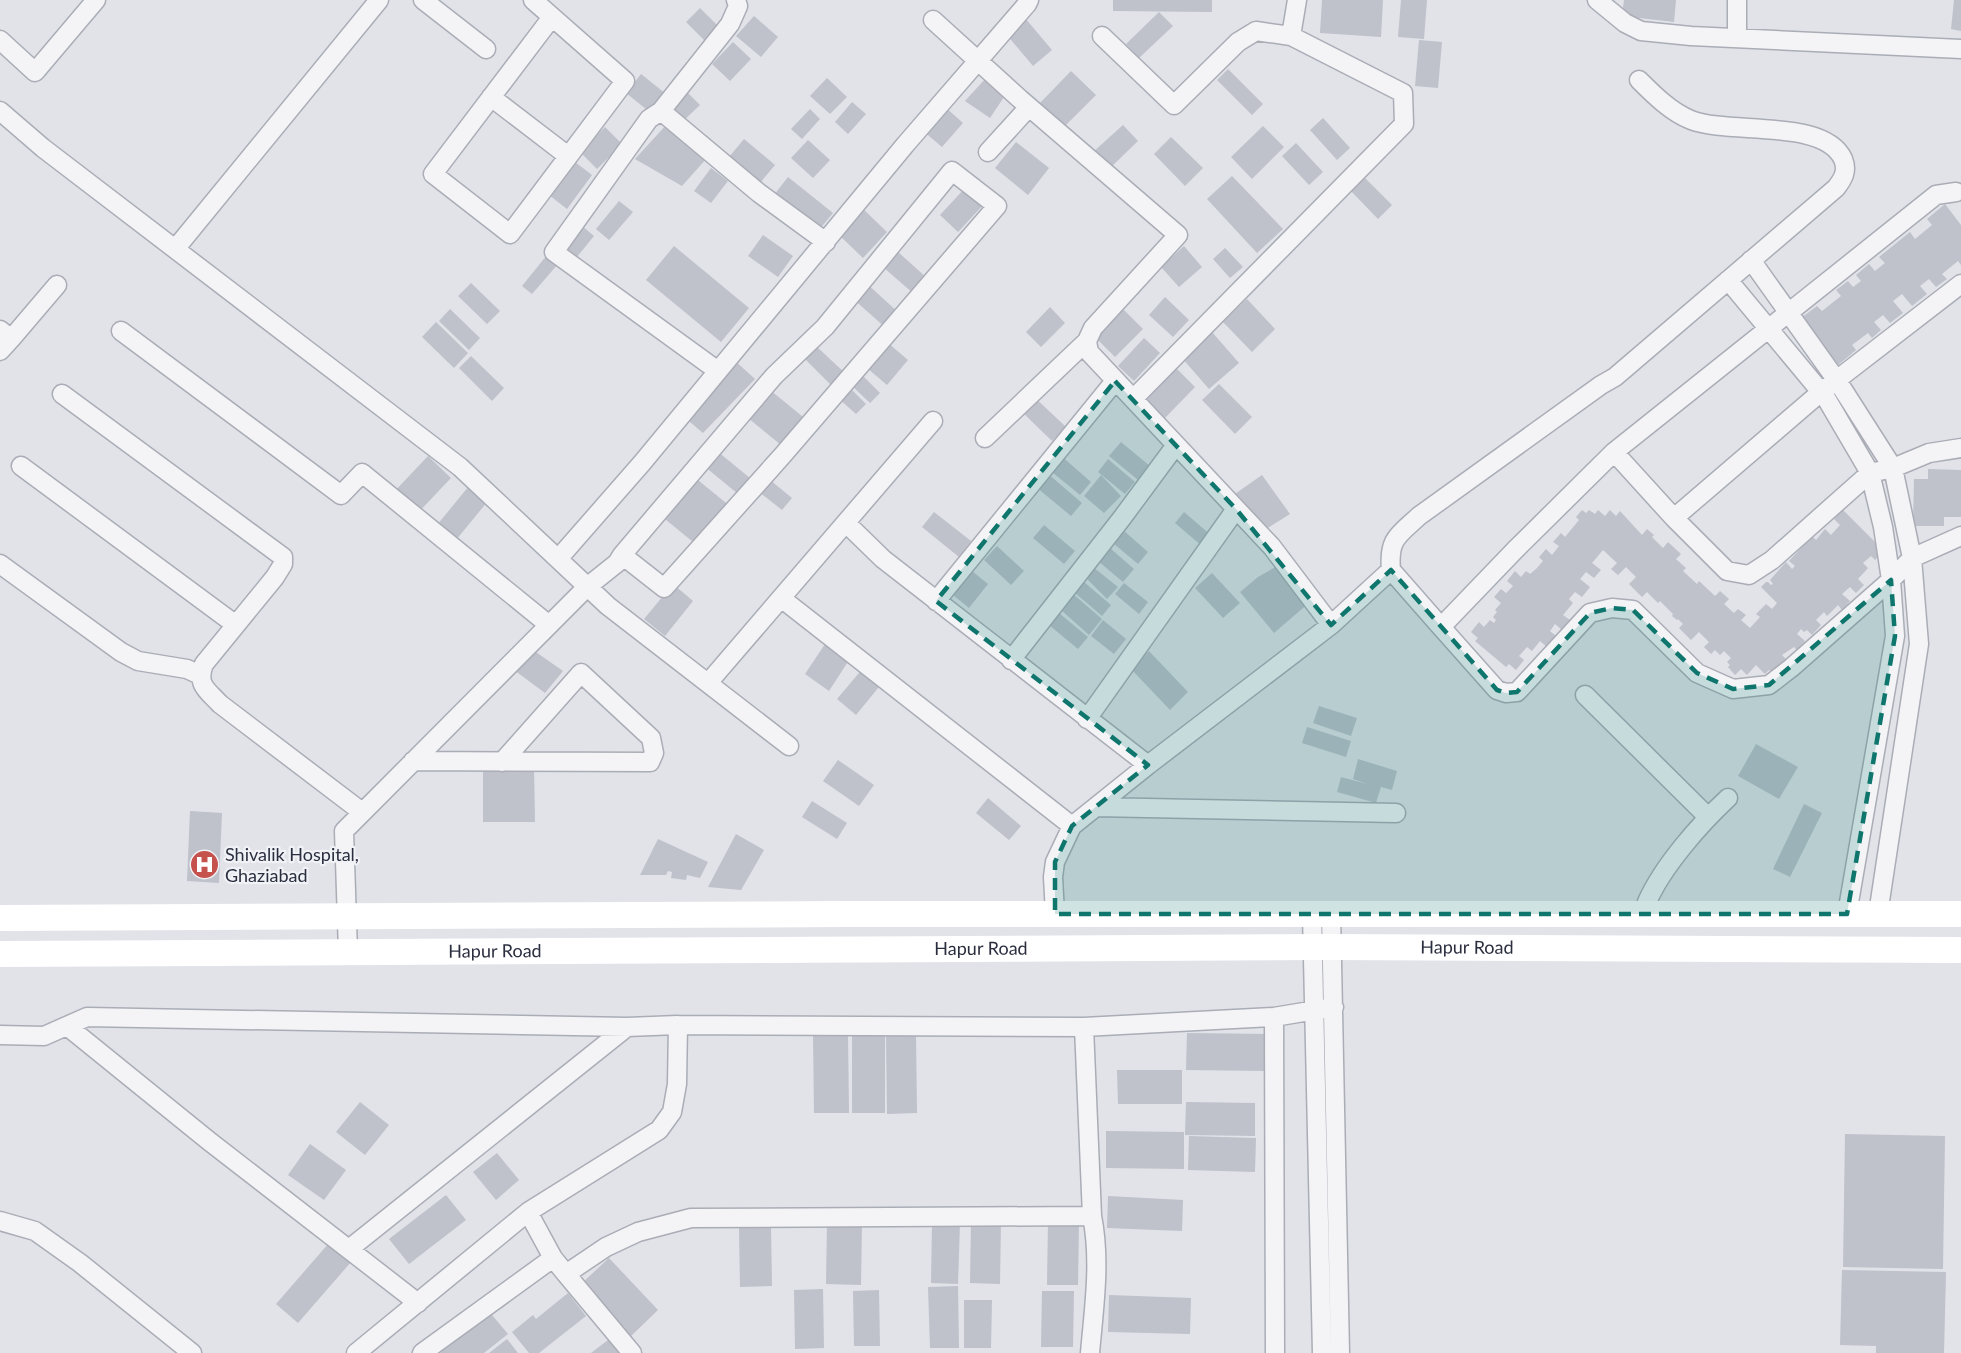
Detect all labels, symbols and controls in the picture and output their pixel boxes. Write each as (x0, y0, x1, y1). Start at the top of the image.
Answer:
place label: Shivalik Hospital, Ghaziabad (225, 843, 359, 886)
hospital icon: Shivalik Hospital, Ghaziabad (188, 849, 220, 881)
street label: Hapur Road (1420, 935, 1514, 958)
street label: Hapur Road (934, 937, 1028, 959)
street label: Hapur Road (448, 939, 542, 962)

